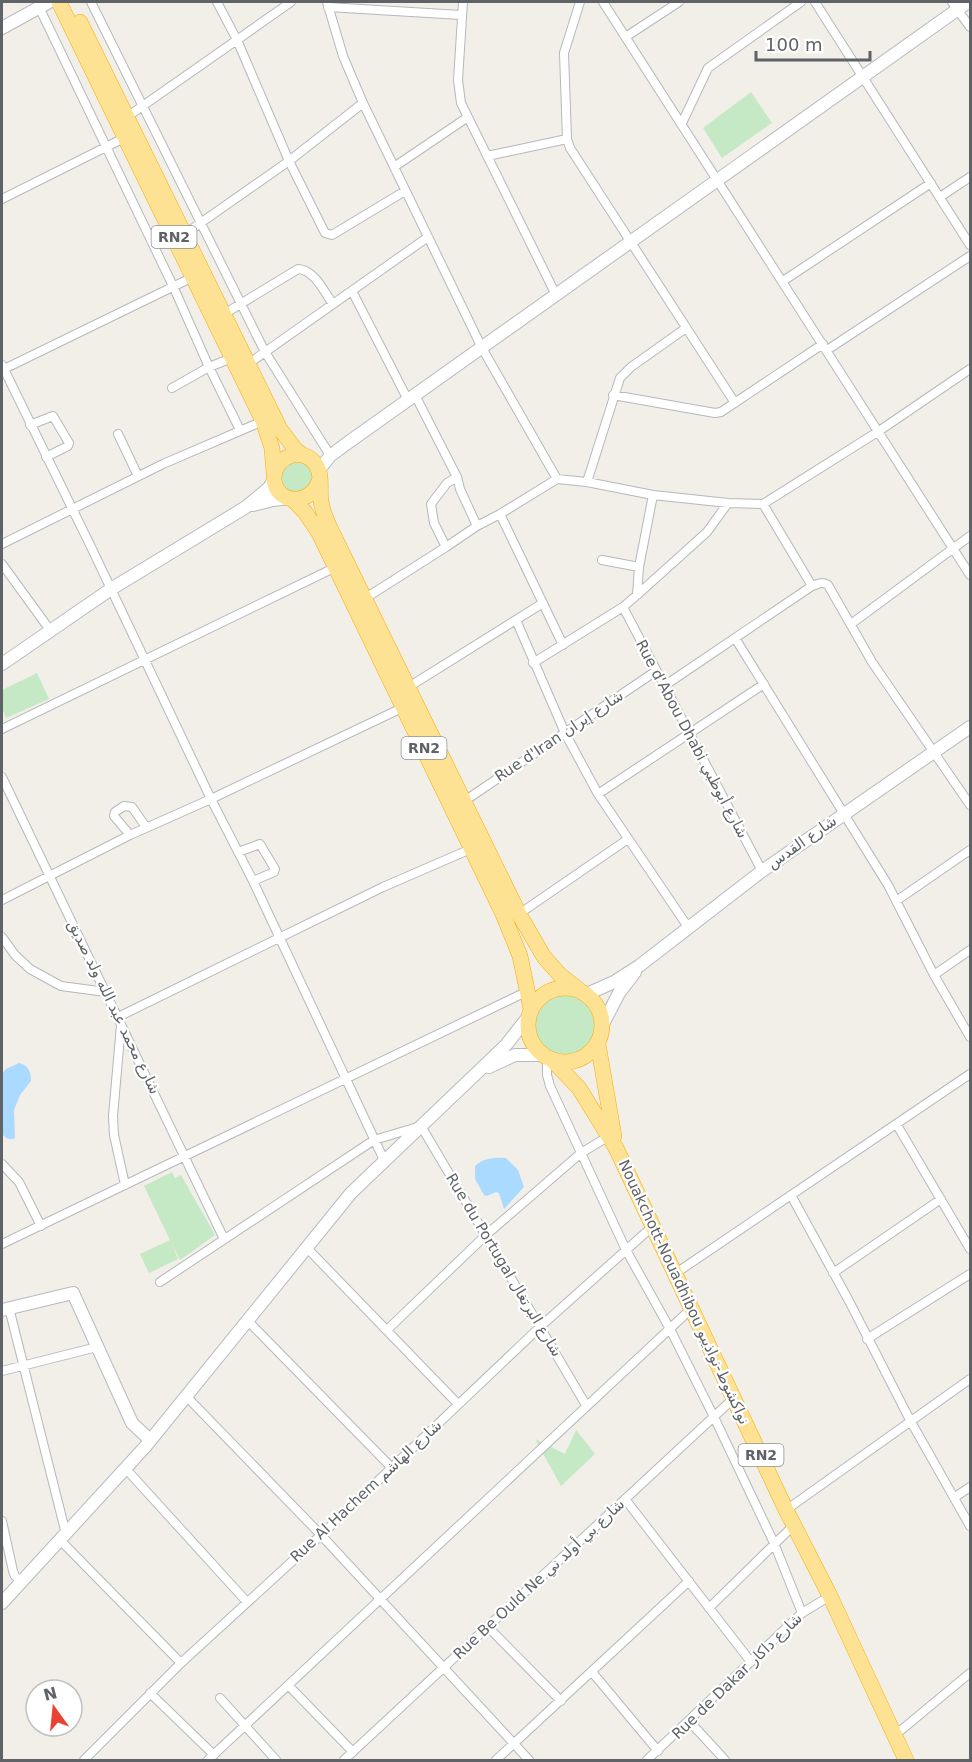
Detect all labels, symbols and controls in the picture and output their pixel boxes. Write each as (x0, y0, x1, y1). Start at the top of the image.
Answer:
scale bar (756, 24, 870, 62)
text: 100 m (765, 34, 823, 55)
road number: RN2 (152, 226, 196, 248)
street label: Rue d'Abou Dhabi شارع أبوظبي (631, 636, 753, 842)
street label: Rue d'Iran شارع إيران (491, 686, 627, 786)
road number: RN2 (402, 737, 446, 759)
street label: شارع القدس (764, 812, 840, 872)
street label: شارع محمد عبد الله ولد صديق (64, 917, 164, 1097)
street label: Nouakchott-Nouadhibou نواكشوط-نواذيبو (615, 1157, 753, 1427)
street label: Rue du Portugal شارع البرتغال (442, 1170, 566, 1360)
street label: Rue Al Hachem شارع الهاشم (287, 1416, 445, 1566)
road number: RN2 (738, 1444, 783, 1466)
street label: Rue Be Ould Ne شارع بي أولد ني (449, 1494, 629, 1664)
street label: Rue de Dakar شارع داكار (668, 1609, 806, 1743)
north arrow (24, 1678, 84, 1738)
text: N (41, 1683, 59, 1705)

